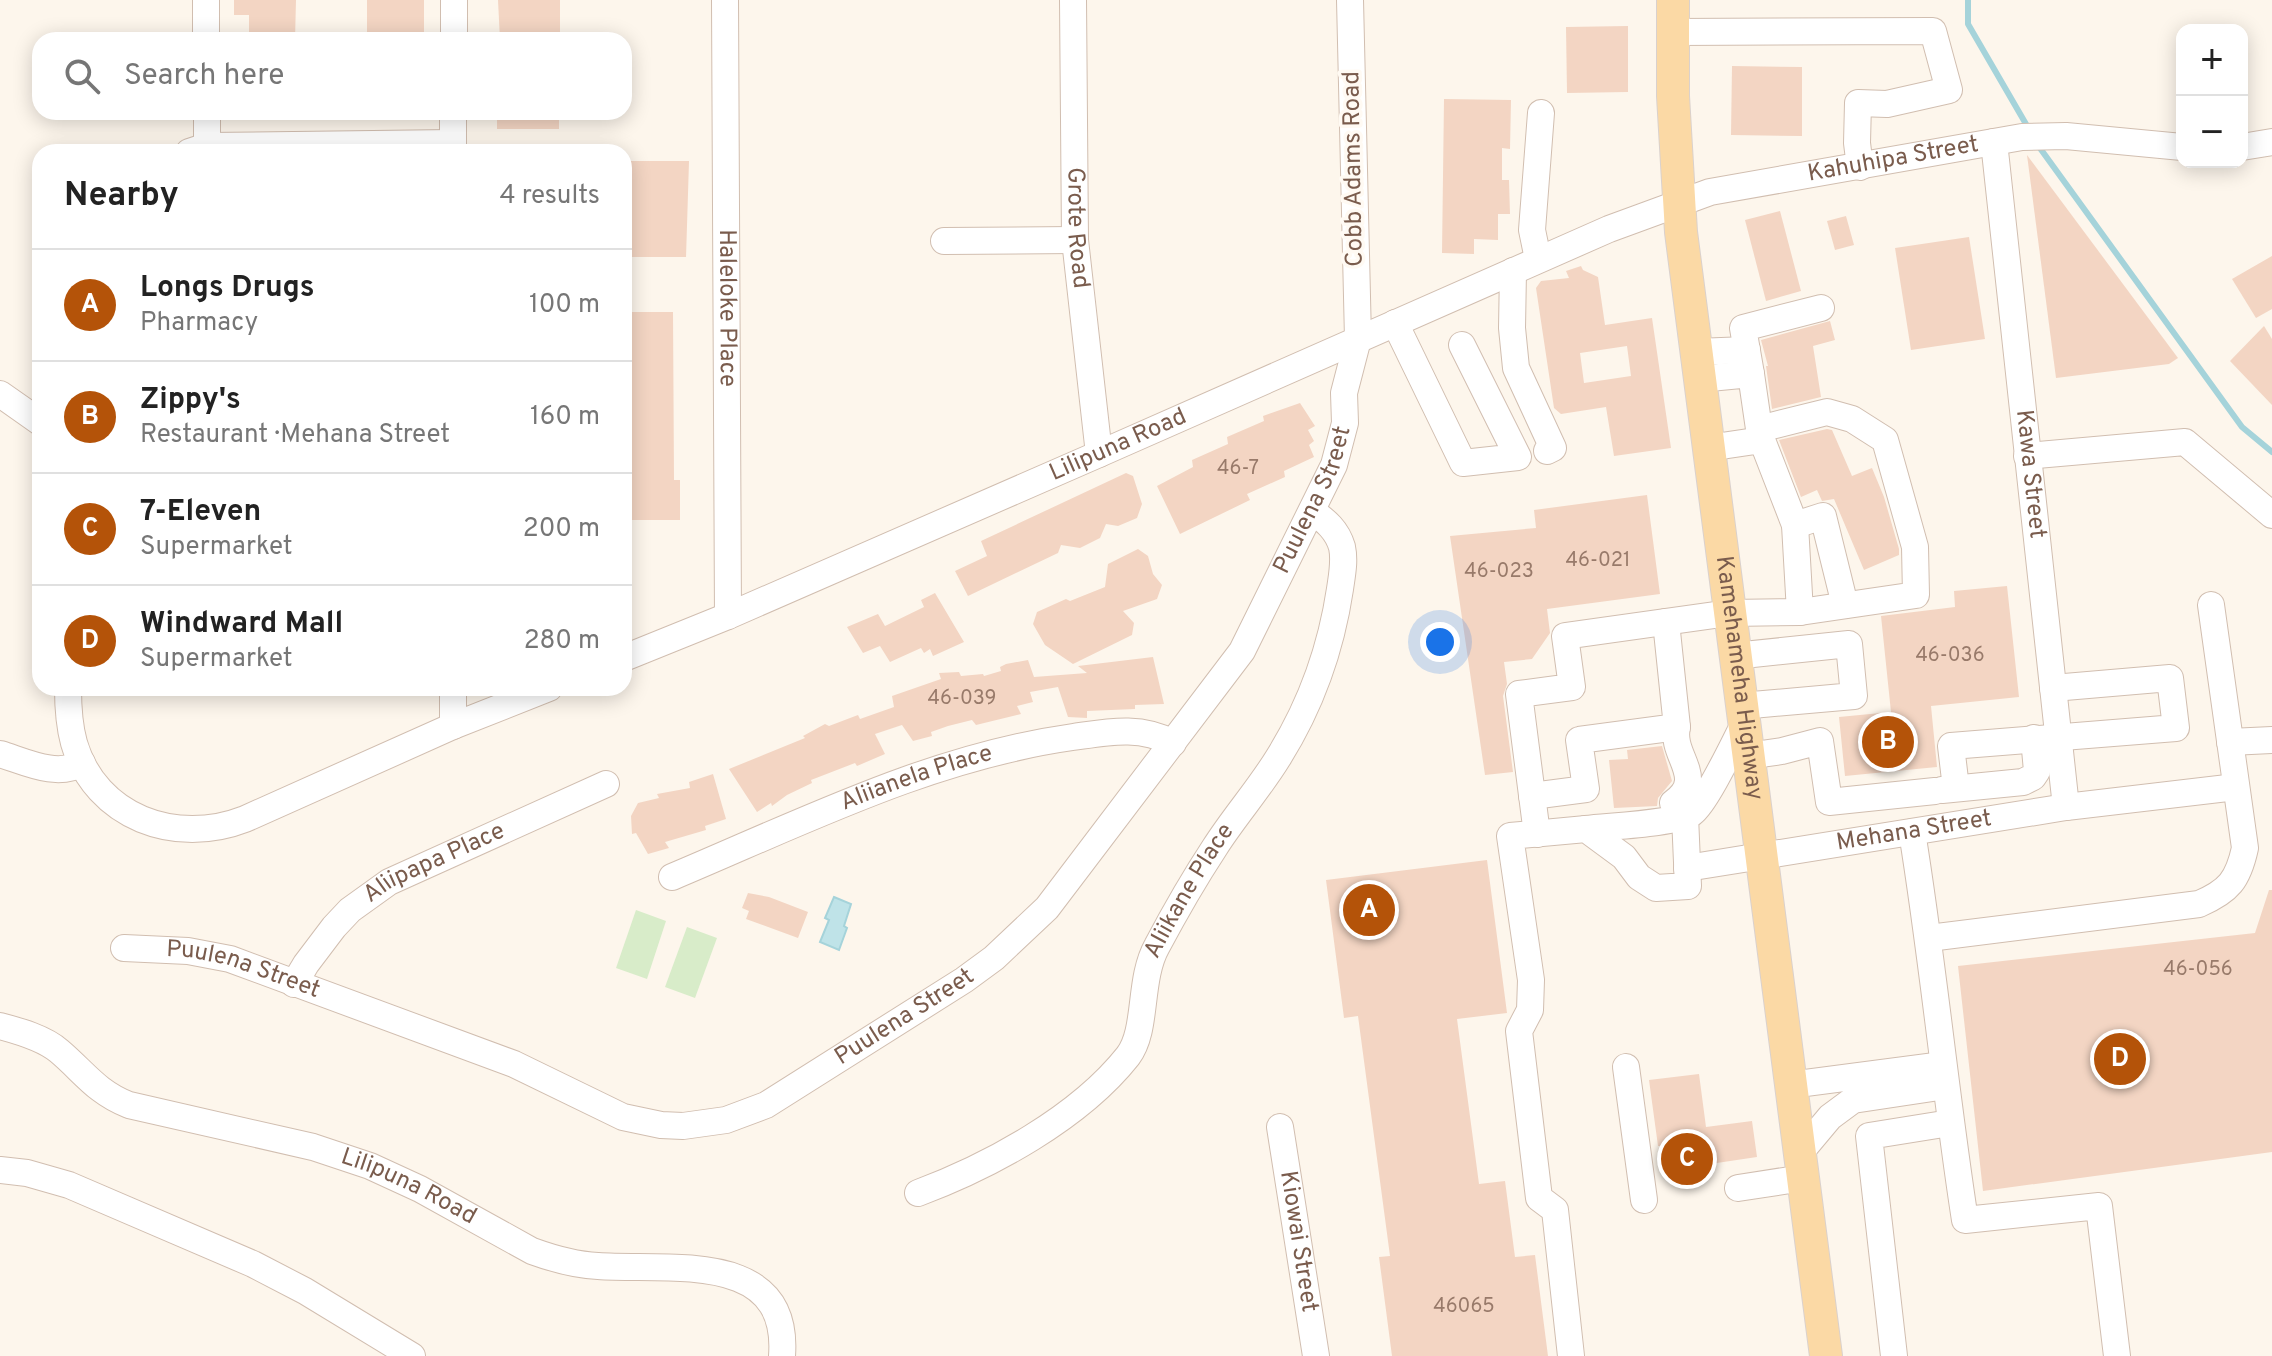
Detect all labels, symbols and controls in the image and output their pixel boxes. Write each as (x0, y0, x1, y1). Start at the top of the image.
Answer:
map controls (2176, 24, 2248, 168)
button: + (2176, 24, 2248, 96)
search box (32, 32, 632, 120)
icon: search (60, 54, 104, 98)
text: Search here (124, 58, 284, 95)
street label: Cobb Adams Road (1337, 71, 1371, 267)
button: − (2176, 96, 2248, 168)
street label: Kahuhipa Street (1805, 130, 1981, 190)
street label: Grote Road (1059, 167, 1095, 290)
text: Nearby (64, 175, 179, 218)
text: 4 results (499, 180, 600, 213)
street label: Haleloke Place (711, 229, 742, 387)
text: Longs Drugs (140, 270, 315, 307)
text: A (81, 289, 99, 322)
text: 100 m (529, 289, 600, 322)
text: Pharmacy (140, 307, 258, 340)
text: Zippy's (140, 382, 241, 419)
text: B (81, 401, 99, 434)
text: 160 m (530, 401, 600, 434)
street label: Lilipuna Road (1045, 402, 1191, 489)
street label: Kawa Street (2008, 408, 2052, 540)
text: Restaurant · Mehana Street (140, 419, 450, 452)
street label: Puulena Street (1267, 423, 1359, 579)
house number: 46-7 (1217, 456, 1259, 482)
text: 7-Eleven (140, 494, 261, 531)
text: C (82, 513, 98, 546)
text: 200 m (523, 513, 600, 546)
text: Supermarket (140, 531, 292, 564)
house number: 46-021 (1566, 548, 1630, 574)
street label: Kamehameha Highway (1708, 554, 1769, 802)
house number: 46-023 (1464, 559, 1534, 585)
text: Windward Mall (140, 606, 343, 643)
your location (1420, 622, 1460, 662)
text: D (81, 625, 99, 658)
text: 280 m (524, 625, 600, 658)
text: Supermarket (140, 643, 292, 676)
house number: 46-036 (1915, 643, 1985, 669)
house number: 46-039 (928, 686, 996, 712)
pin: B (1862, 712, 1914, 772)
street label: Aliianela Place (836, 739, 996, 818)
street label: Mehana Street (1834, 804, 1994, 859)
street label: Aliipapa Place (358, 817, 510, 910)
street label: Aliikane Place (1138, 818, 1241, 963)
pin: A (1343, 880, 1395, 940)
street label: Puulena Street (166, 935, 324, 1006)
house number: 46-056 (2163, 957, 2233, 983)
street label: Puulena Street (829, 962, 981, 1073)
pin: D (2094, 1029, 2146, 1089)
pin: C (1661, 1129, 1713, 1189)
street label: Lilipuna Road (337, 1142, 481, 1232)
street label: Kiowai Street (1272, 1169, 1324, 1314)
house number: 46065 (1433, 1294, 1495, 1320)

